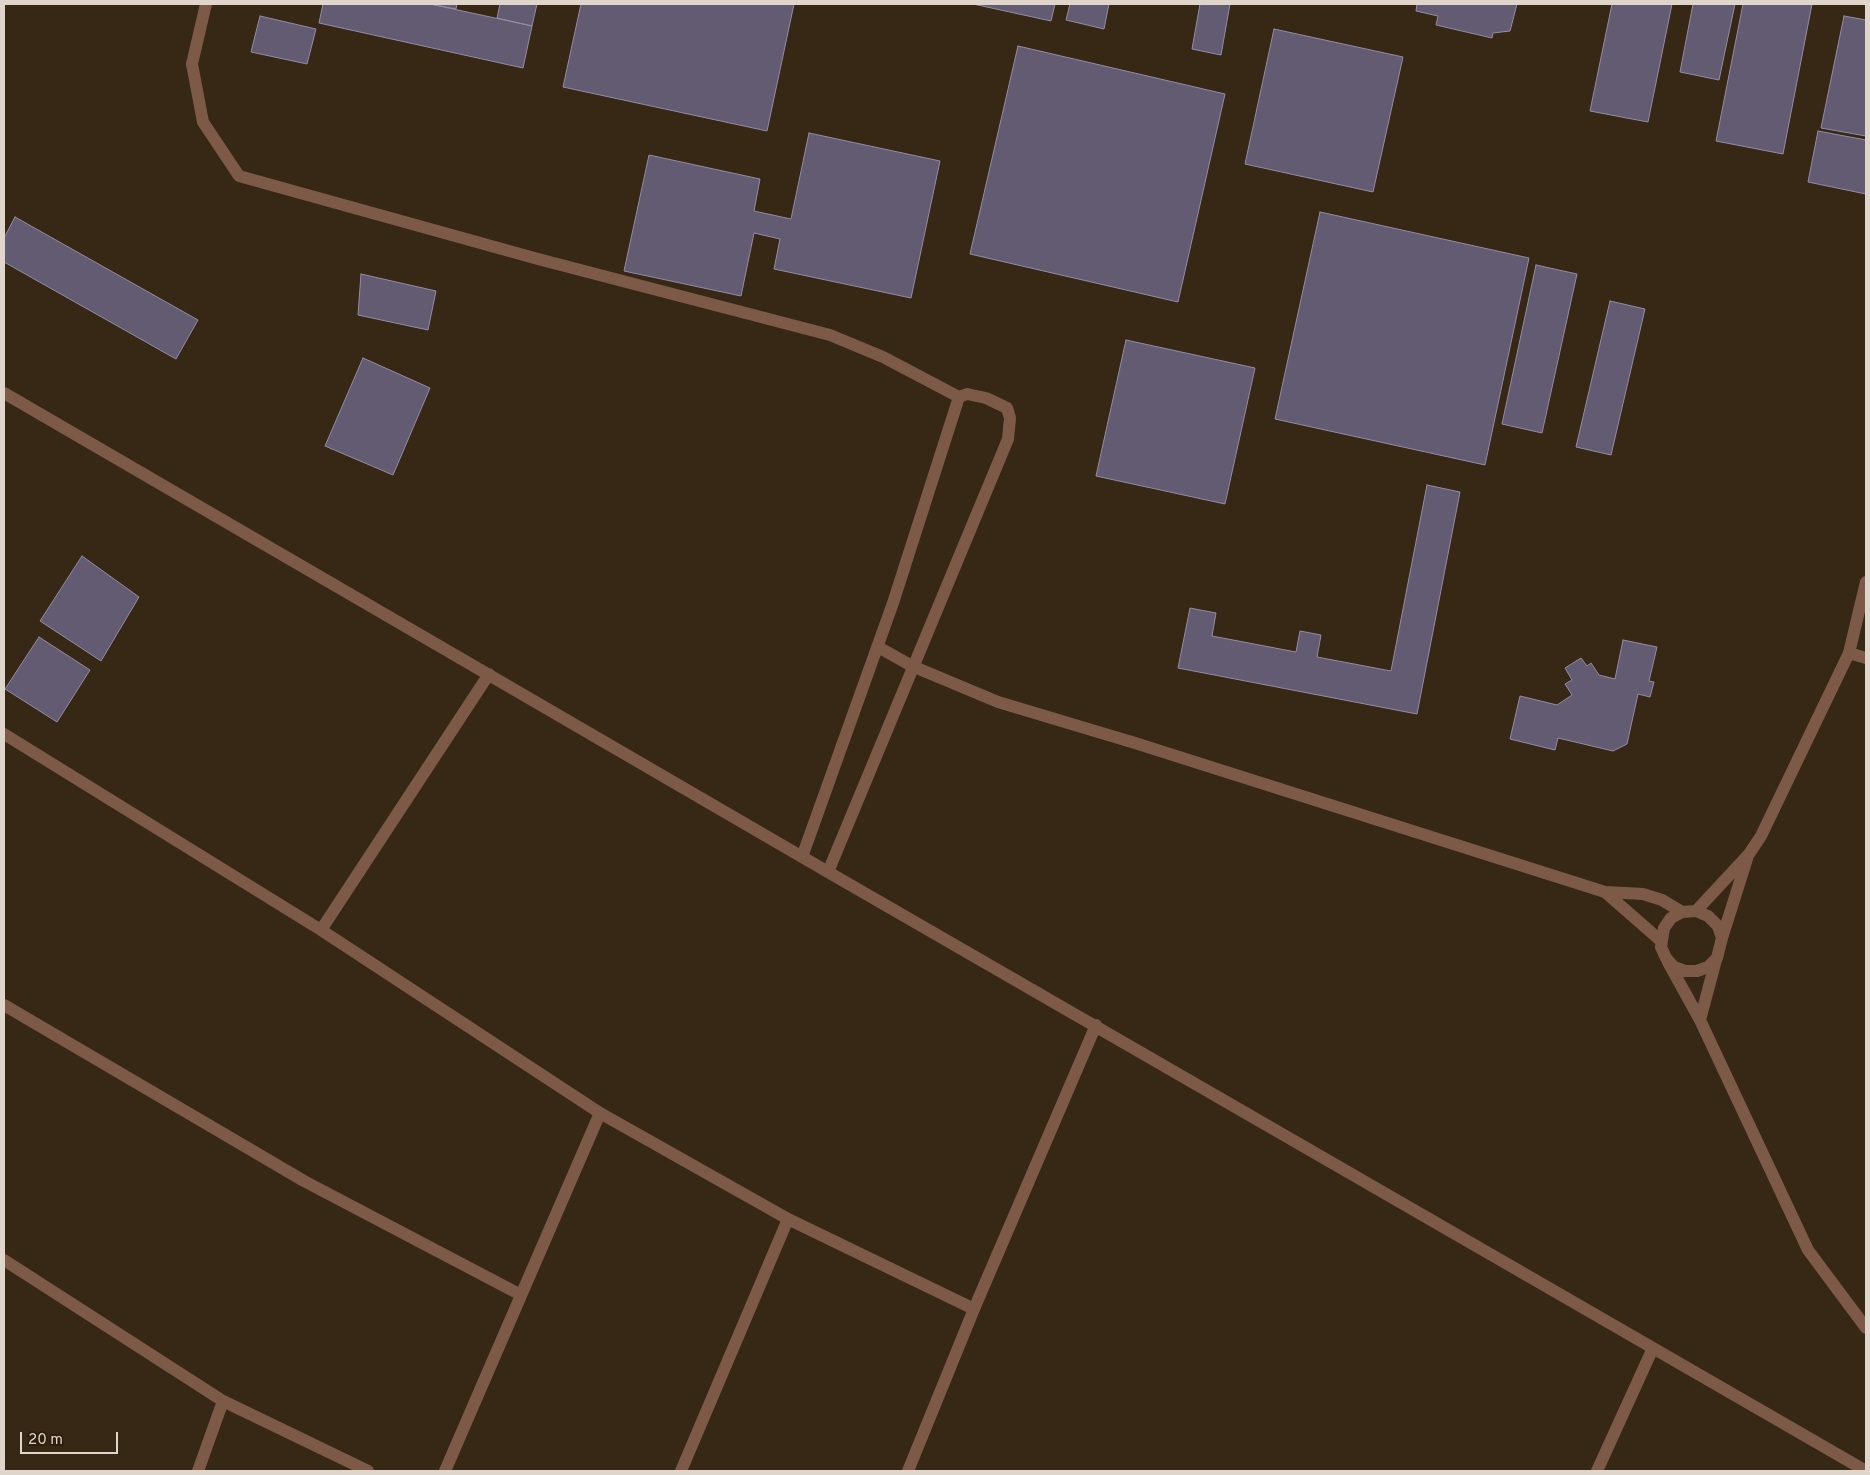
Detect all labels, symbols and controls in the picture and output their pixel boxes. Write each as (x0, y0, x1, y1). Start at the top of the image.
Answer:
scale bar (22, 1422, 120, 1454)
text: 20 m (28, 1431, 63, 1450)

